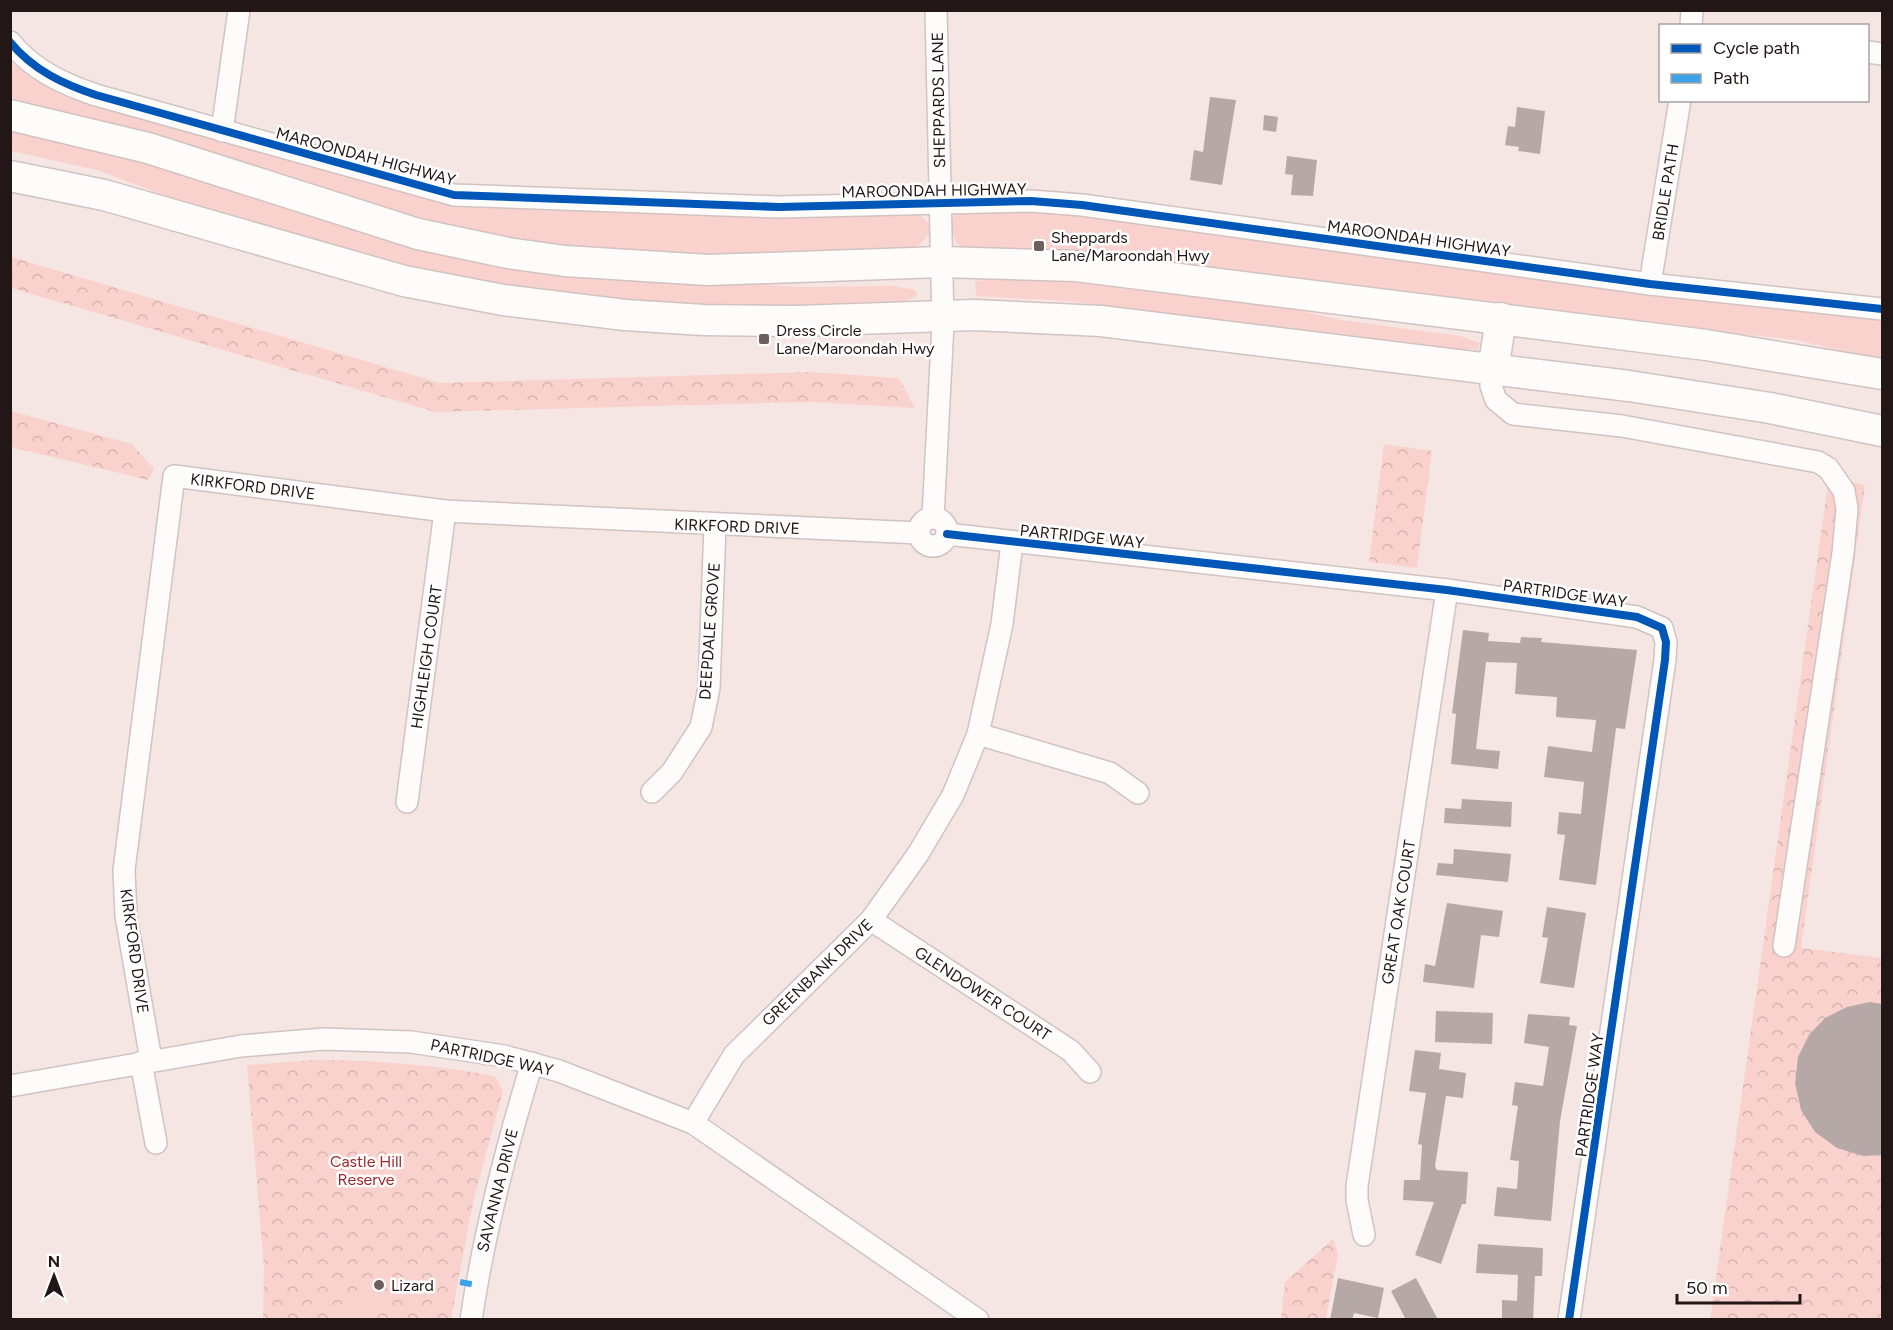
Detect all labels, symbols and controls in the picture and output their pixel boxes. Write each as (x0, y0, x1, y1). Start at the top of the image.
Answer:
legend (1659, 24, 1869, 102)
street label: SHEPPARDS LANE (928, 32, 949, 168)
text: Cycle path (1713, 37, 1800, 59)
text: Path (1713, 67, 1749, 89)
street label: MAROONDAH HIGHWAY (274, 123, 458, 190)
street label: BRIDLE PATH (1648, 142, 1683, 242)
street label: MAROONDAH HIGHWAY (841, 179, 1027, 202)
street label: MAROONDAH HIGHWAY (1326, 216, 1512, 261)
place label: Sheppards Lane/Maroondah Hwy (1051, 228, 1210, 265)
marker: Sheppards Lane/Maroondah Hwy (1032, 239, 1046, 253)
place label: Dress Circle Lane/Maroondah Hwy (776, 321, 935, 358)
marker: Dress Circle Lane/Maroondah Hwy (757, 332, 771, 346)
street label: KIRKFORD DRIVE (189, 469, 317, 504)
street label: KIRKFORD DRIVE (674, 515, 800, 538)
street label: PARTRIDGE WAY (1019, 521, 1145, 553)
street label: DEEPDALE GROVE (695, 562, 724, 700)
street label: PARTRIDGE WAY (1502, 575, 1628, 612)
street label: HIGHLEIGH COURT (407, 584, 446, 730)
street label: GREAT OAK COURT (1378, 838, 1419, 986)
street label: KIRKFORD DRIVE (116, 887, 153, 1015)
street label: GREENBANK DRIVE (758, 915, 877, 1030)
street label: GLENDOWER COURT (911, 942, 1054, 1045)
street label: PARTRIDGE WAY (1571, 1032, 1608, 1158)
street label: PARTRIDGE WAY (429, 1035, 555, 1080)
street label: SAVANNA DRIVE (473, 1126, 522, 1254)
park label: Castle Hill Reserve (330, 1152, 402, 1189)
north arrow (24, 1246, 84, 1306)
text: N (48, 1252, 60, 1271)
scale bar (1677, 1267, 1800, 1305)
place label: Lizard (391, 1276, 434, 1295)
text: 50 m (1686, 1277, 1728, 1299)
marker: Lizard (372, 1278, 386, 1292)

